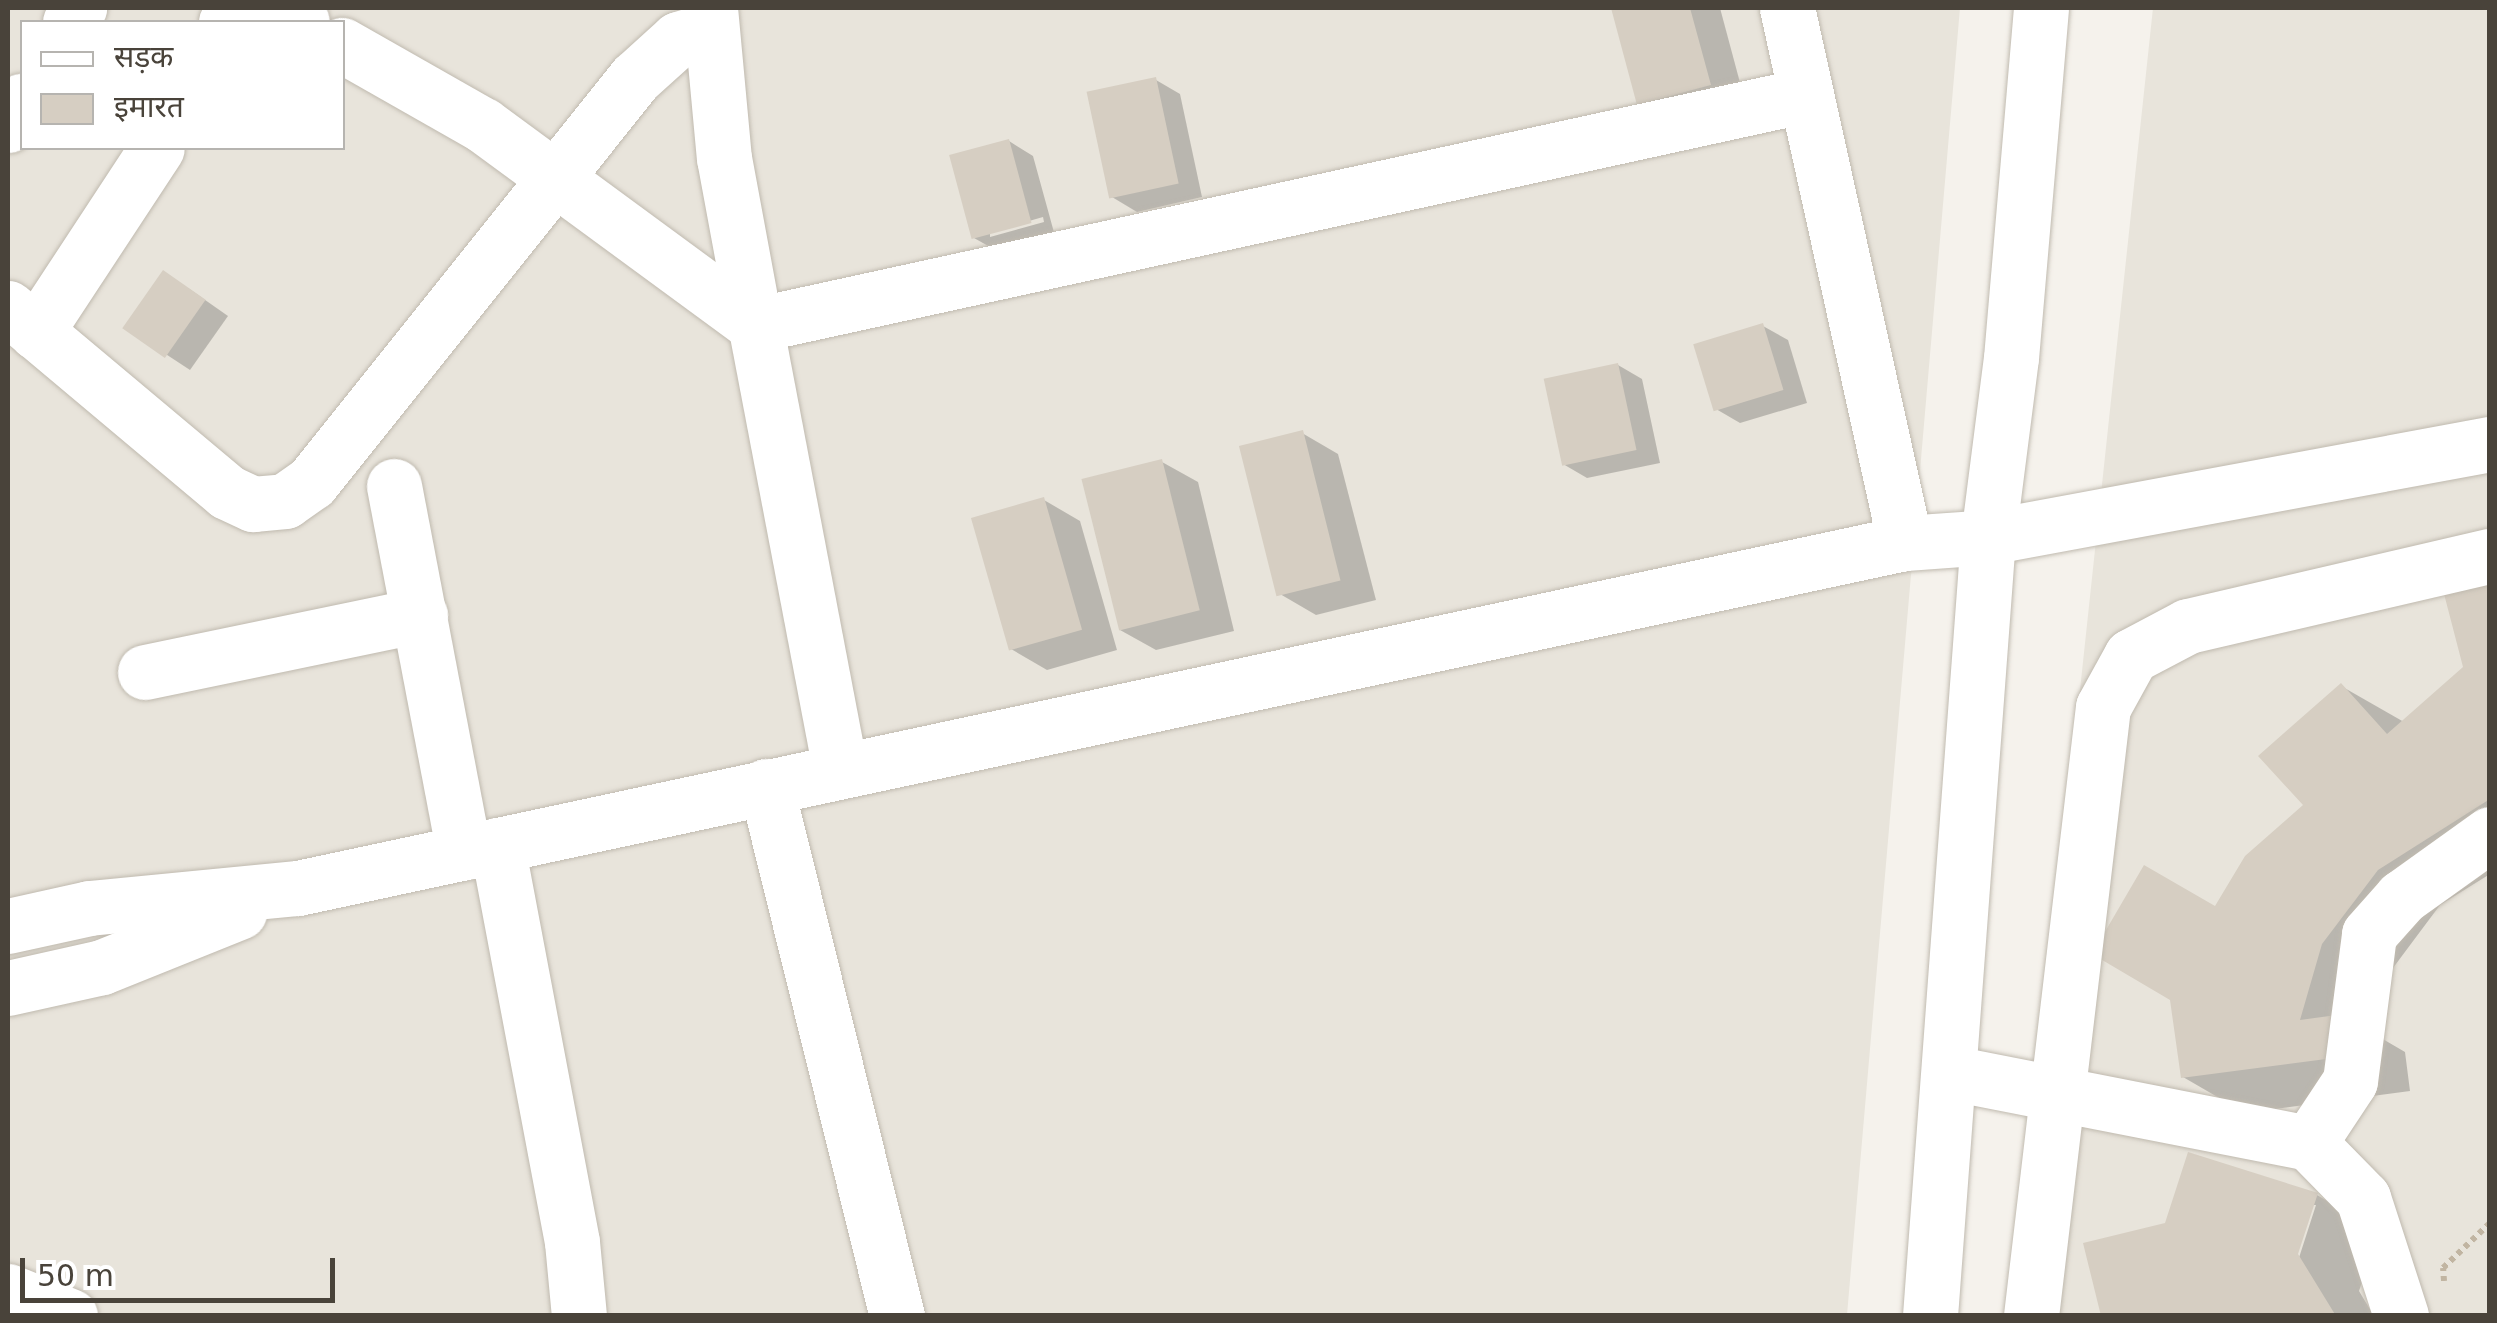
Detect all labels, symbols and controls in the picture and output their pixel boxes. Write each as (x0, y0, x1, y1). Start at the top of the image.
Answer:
legend (20, 20, 345, 150)
text: सड़क (114, 39, 173, 74)
text: इमारत (114, 89, 184, 124)
scale bar (25, 1238, 340, 1300)
text: 50 m (37, 1258, 114, 1293)

